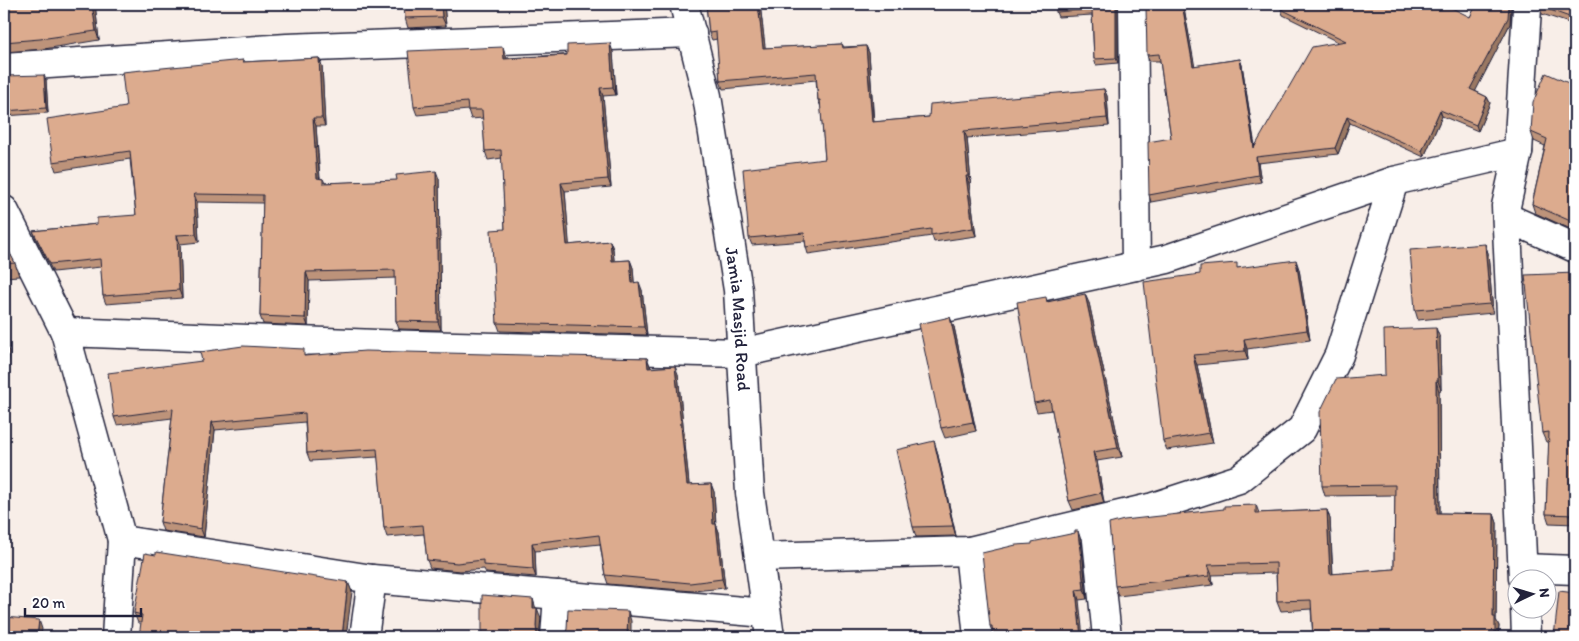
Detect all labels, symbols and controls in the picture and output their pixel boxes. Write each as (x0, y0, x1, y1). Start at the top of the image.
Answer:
street label: Jamia Masjid Road (720, 245, 755, 392)
north arrow (1506, 568, 1556, 618)
scale bar (25, 586, 141, 618)
text: N (1536, 587, 1553, 598)
text: 20 m (32, 594, 66, 612)

